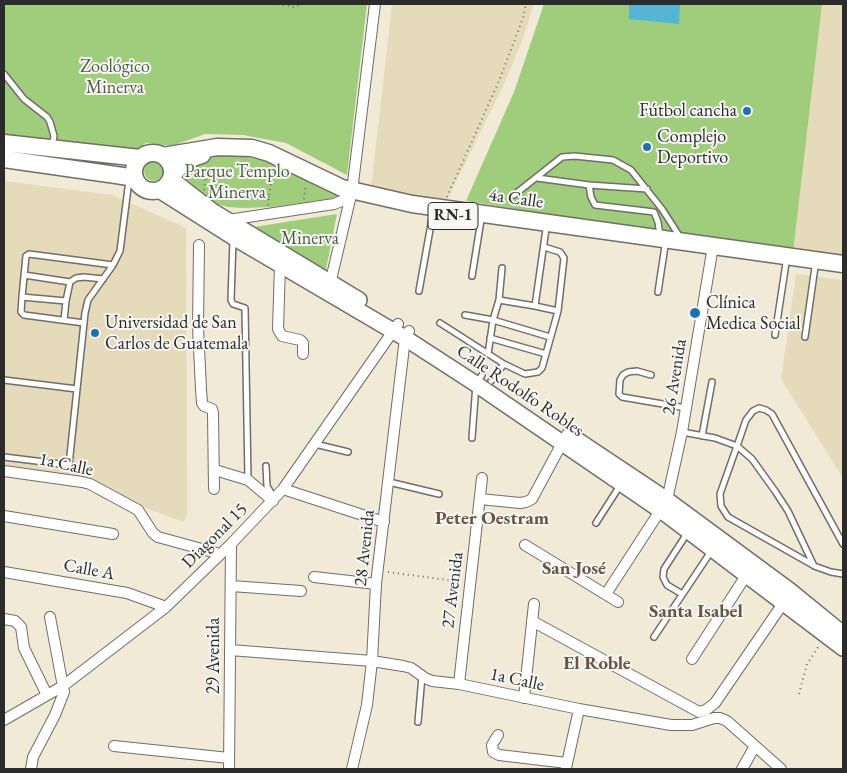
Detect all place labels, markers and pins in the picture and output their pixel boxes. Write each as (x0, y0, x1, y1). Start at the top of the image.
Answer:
place label: Fútbol cancha (639, 100, 737, 122)
marker: Fútbol cancha (741, 105, 753, 117)
place label: Complejo Deportivo (657, 126, 728, 168)
marker: Complejo Deportivo (641, 141, 653, 153)
place label: Clínica Medica Social (706, 292, 801, 334)
marker: Clínica Medica Social (688, 306, 702, 320)
place label: Universidad de San Carlos de Guatemala (105, 312, 248, 354)
marker: Universidad de San Carlos de Guatemala (89, 327, 101, 339)

